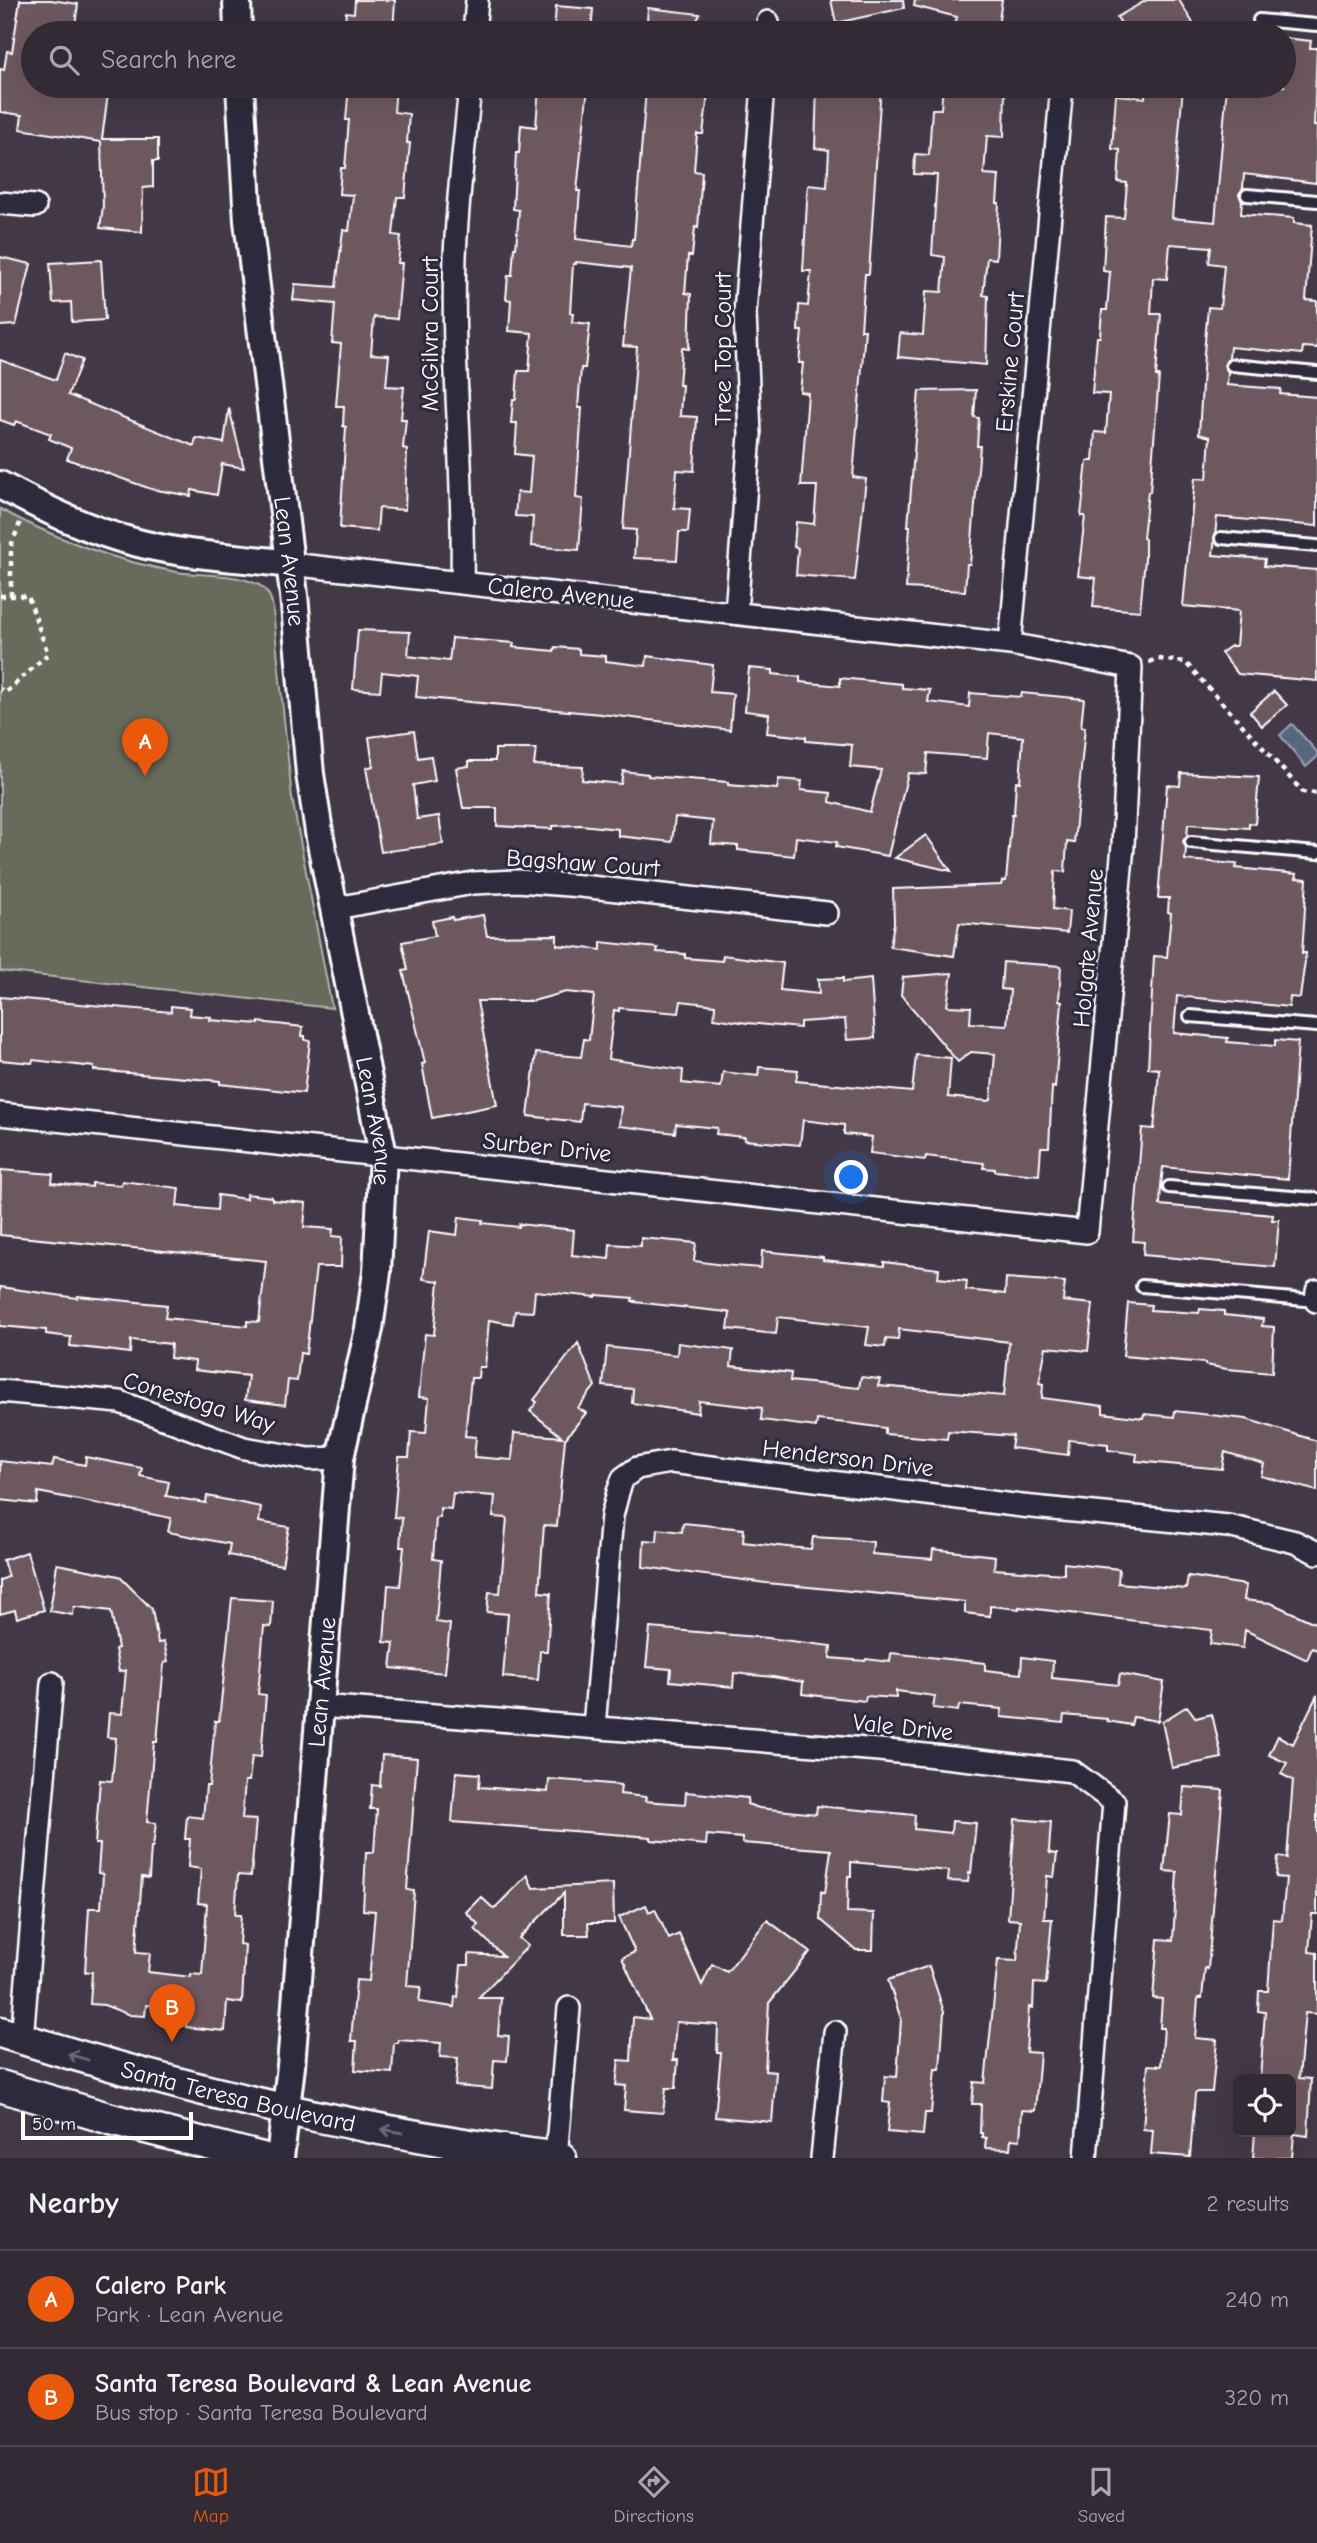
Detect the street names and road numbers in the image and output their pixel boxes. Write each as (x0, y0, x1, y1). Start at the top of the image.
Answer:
street label: McGilvra Court (416, 255, 444, 412)
street label: Tree Top Court (709, 271, 737, 426)
street label: Erskine Court (990, 290, 1030, 433)
street label: Lean Avenue (268, 495, 311, 627)
street label: Calero Avenue (486, 571, 636, 615)
street label: Bagshaw Court (505, 844, 662, 882)
street label: Holgate Avenue (1067, 867, 1109, 1029)
street label: Lean Avenue (350, 1054, 398, 1186)
street label: Surber Drive (481, 1126, 613, 1168)
street label: Conestoga Way (120, 1366, 278, 1438)
street label: Henderson Drive (761, 1434, 935, 1482)
street label: Lean Avenue (302, 1616, 342, 1748)
street label: Vale Drive (851, 1708, 955, 1746)
street label: Santa Teresa Boulevard (118, 2055, 358, 2138)

